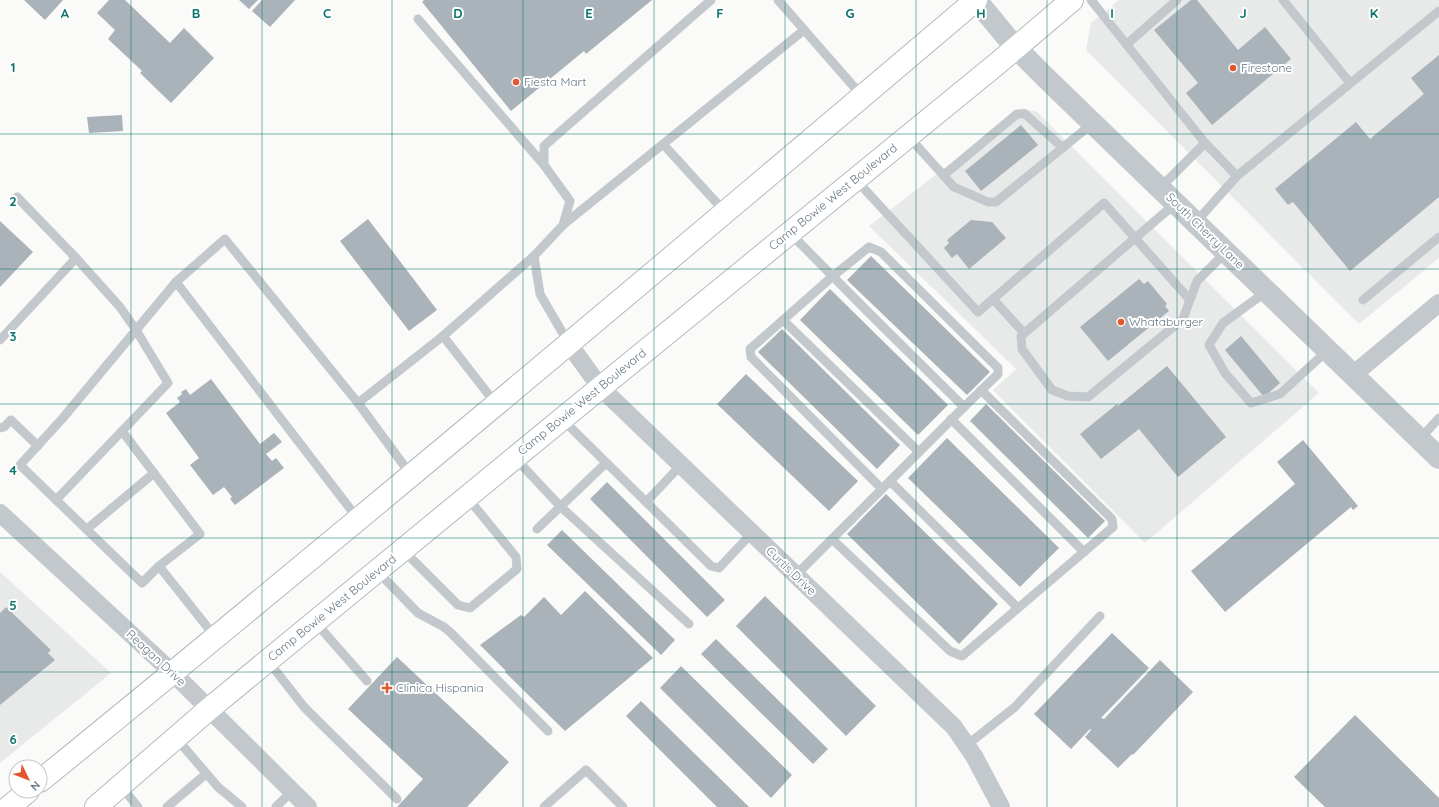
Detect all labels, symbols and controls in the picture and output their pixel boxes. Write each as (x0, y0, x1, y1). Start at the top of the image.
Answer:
text: A (61, 5, 70, 21)
text: B (192, 5, 200, 21)
text: C (323, 5, 331, 21)
text: D (453, 5, 463, 21)
text: E (585, 5, 593, 21)
text: F (716, 5, 724, 21)
text: G (845, 5, 855, 21)
text: H (976, 5, 986, 21)
text: I (1110, 5, 1114, 21)
text: J (1239, 5, 1247, 21)
text: K (1370, 5, 1379, 21)
text: 1 (10, 59, 16, 75)
place label: Firestone (1241, 60, 1292, 75)
marker: Firestone (1228, 63, 1238, 73)
place label: Fiesta Mart (524, 74, 586, 89)
marker: Fiesta Mart (511, 77, 521, 87)
street label: Camp Bowie West Boulevard (765, 140, 900, 253)
street label: South Cherry Lane (1163, 189, 1248, 272)
text: 2 (9, 193, 17, 209)
place label: Whataburger (1129, 314, 1204, 329)
marker: Whataburger (1116, 317, 1126, 327)
text: 3 (10, 328, 17, 344)
street label: Camp Bowie West Boulevard (514, 345, 649, 458)
text: 4 (9, 462, 17, 478)
street label: Curtis Drive (763, 543, 820, 598)
street label: Camp Bowie West Boulevard (264, 551, 399, 664)
text: 5 (9, 597, 17, 613)
street label: Reagan Drive (123, 626, 189, 689)
place label: Clinica Hispania (396, 680, 484, 695)
marker: Clinica Hispania (381, 682, 393, 694)
text: 6 (9, 731, 17, 747)
north arrow (8, 759, 48, 799)
text: N (27, 778, 43, 794)

